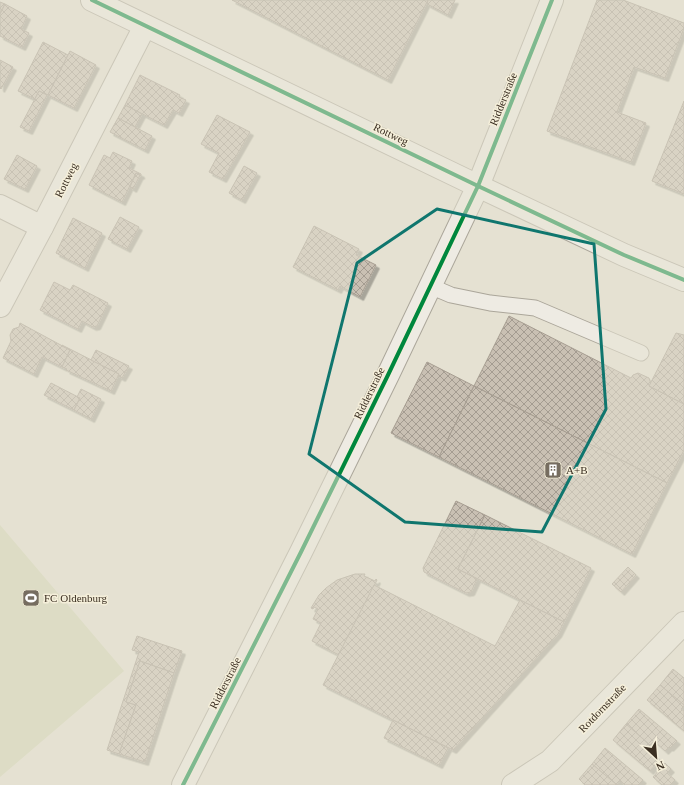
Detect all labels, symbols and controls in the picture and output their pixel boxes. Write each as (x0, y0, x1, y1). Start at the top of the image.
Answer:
street label: Ridderstraße (487, 71, 519, 127)
street label: Rottweg (372, 120, 411, 148)
street label: Rottweg (52, 160, 80, 199)
street label: Ridderstraße (351, 365, 387, 421)
building icon: A+B (543, 460, 563, 480)
place label: A+B (566, 464, 587, 476)
sports icon: FC Oldenburg (21, 588, 41, 608)
place label: FC Oldenburg (44, 592, 108, 604)
street label: Ridderstraße (207, 655, 243, 711)
street label: Rotdornstraße (576, 681, 628, 735)
north arrow (636, 737, 676, 777)
text: N (654, 759, 667, 773)

